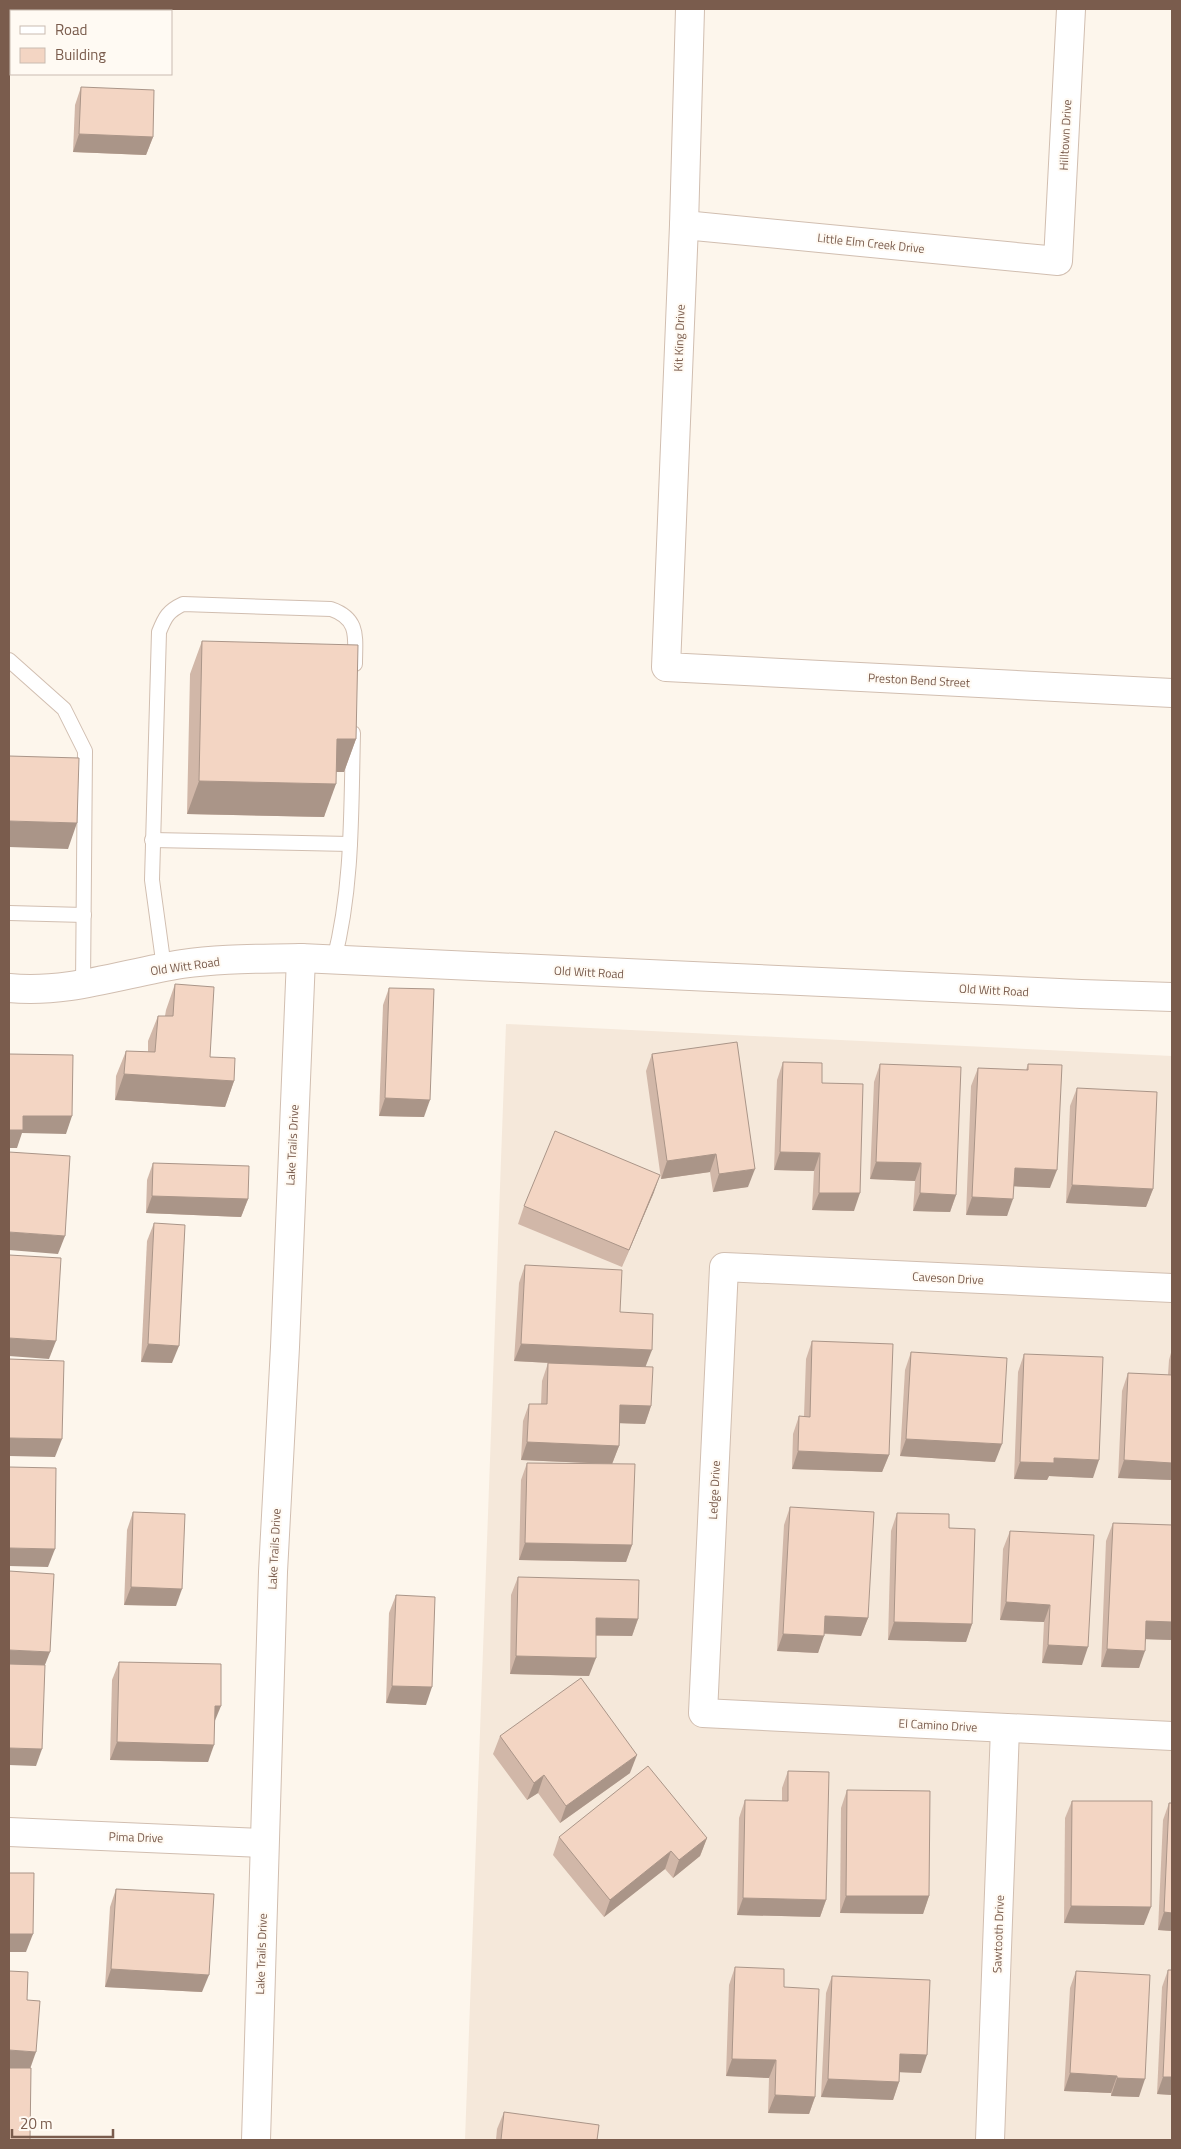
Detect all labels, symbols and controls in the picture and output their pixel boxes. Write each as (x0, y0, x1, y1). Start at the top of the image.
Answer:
legend (10, 10, 172, 75)
text: Road (55, 18, 87, 41)
text: Building (55, 43, 106, 66)
street label: Hilltown Drive (1054, 99, 1076, 171)
street label: Little Elm Creek Drive (816, 228, 926, 258)
street label: Kit King Drive (668, 304, 690, 372)
street label: Preston Bend Street (867, 668, 971, 692)
street label: Old Witt Road (149, 952, 221, 980)
street label: Old Witt Road (554, 961, 624, 983)
street label: Old Witt Road (959, 979, 1029, 1001)
street label: Lake Trails Drive (280, 1104, 304, 1186)
street label: Caveson Drive (912, 1267, 984, 1289)
street label: Ledge Drive (703, 1460, 725, 1520)
street label: Lake Trails Drive (262, 1508, 286, 1590)
street label: El Camino Drive (898, 1713, 978, 1737)
street label: Pima Drive (108, 1827, 164, 1847)
street label: Sawtooth Drive (987, 1895, 1009, 1973)
street label: Lake Trails Drive (250, 1913, 272, 1995)
scale bar (12, 2106, 114, 2138)
text: 20 m (20, 2112, 53, 2135)

